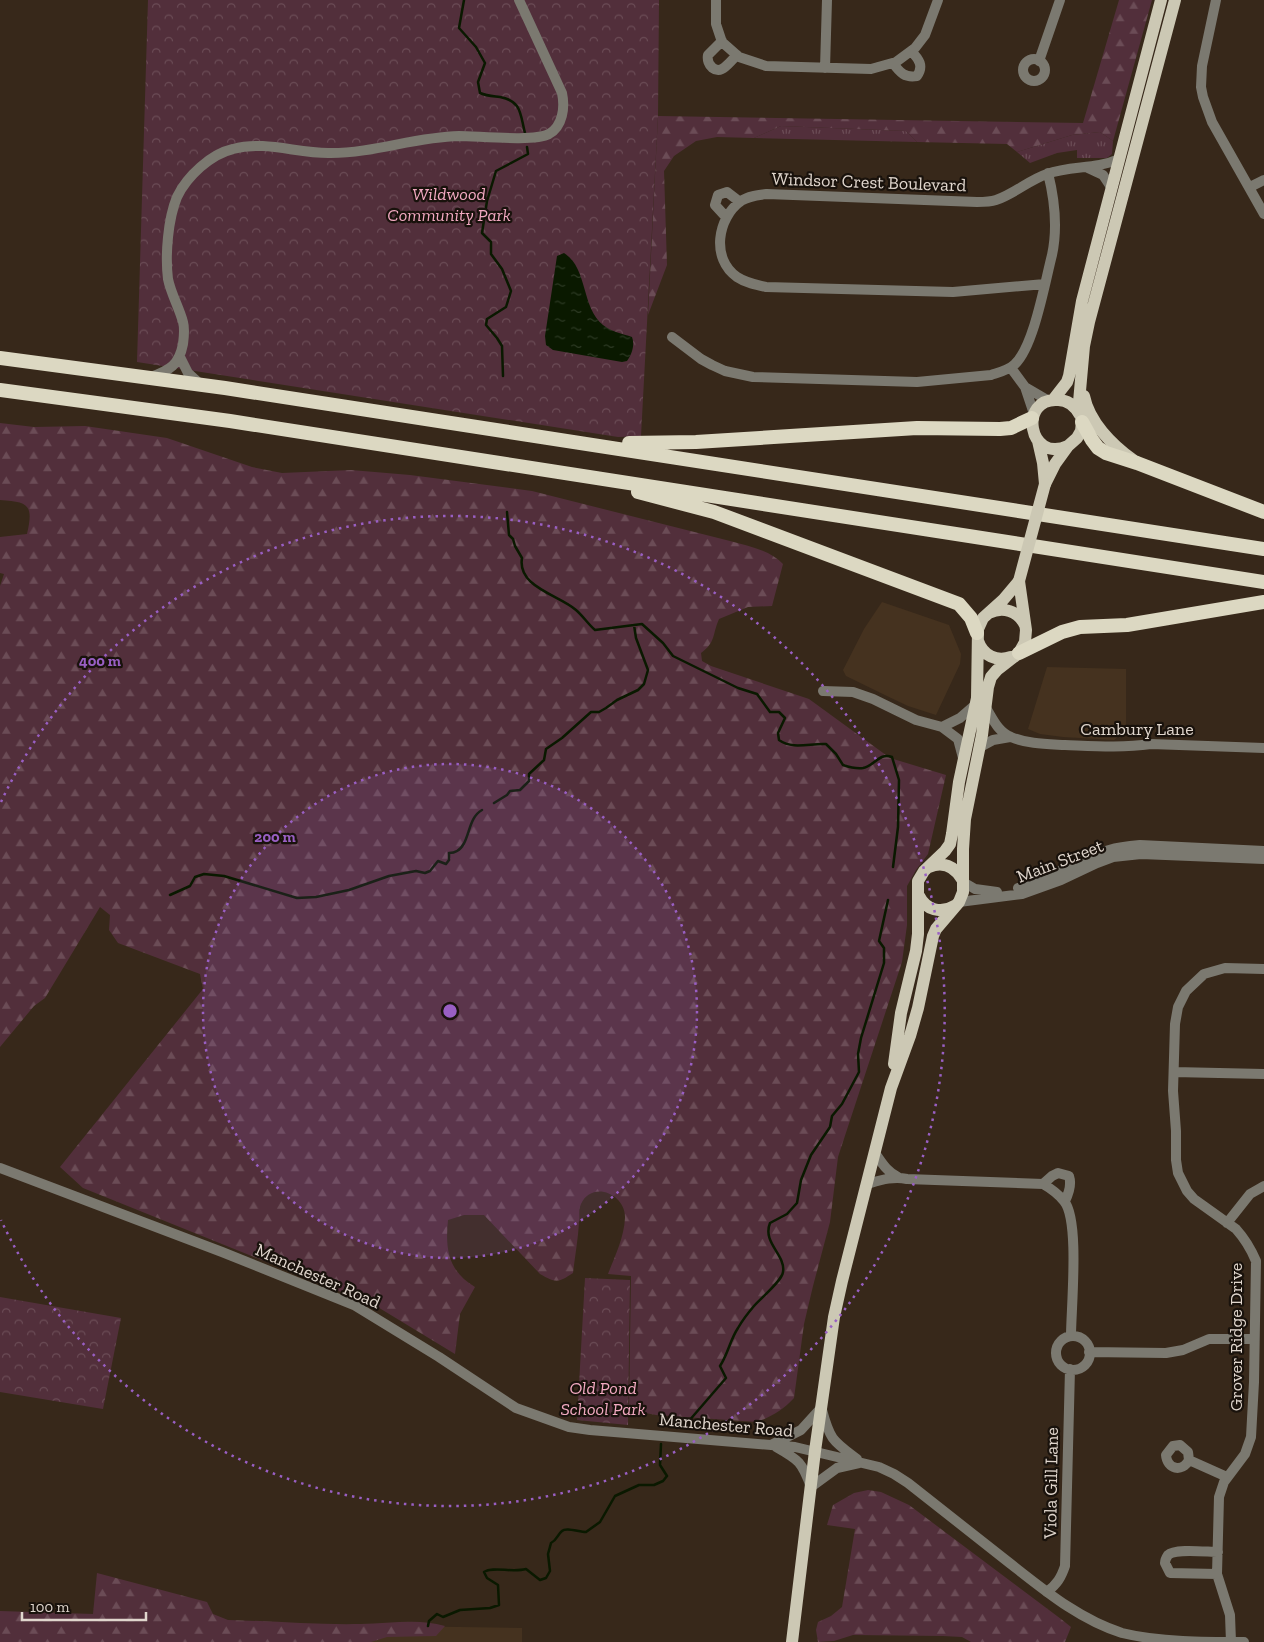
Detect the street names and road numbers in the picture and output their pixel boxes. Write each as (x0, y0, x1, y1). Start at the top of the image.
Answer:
street label: Windsor Crest Boulevard (771, 168, 967, 196)
street label: Cambury Lane (1080, 718, 1194, 740)
street label: Main Street (1013, 834, 1107, 888)
street label: Manchester Road (252, 1239, 384, 1313)
street label: Grover Ridge Drive (1225, 1263, 1247, 1411)
street label: Manchester Road (658, 1408, 794, 1442)
street label: Viola Gill Lane (1039, 1427, 1063, 1540)

